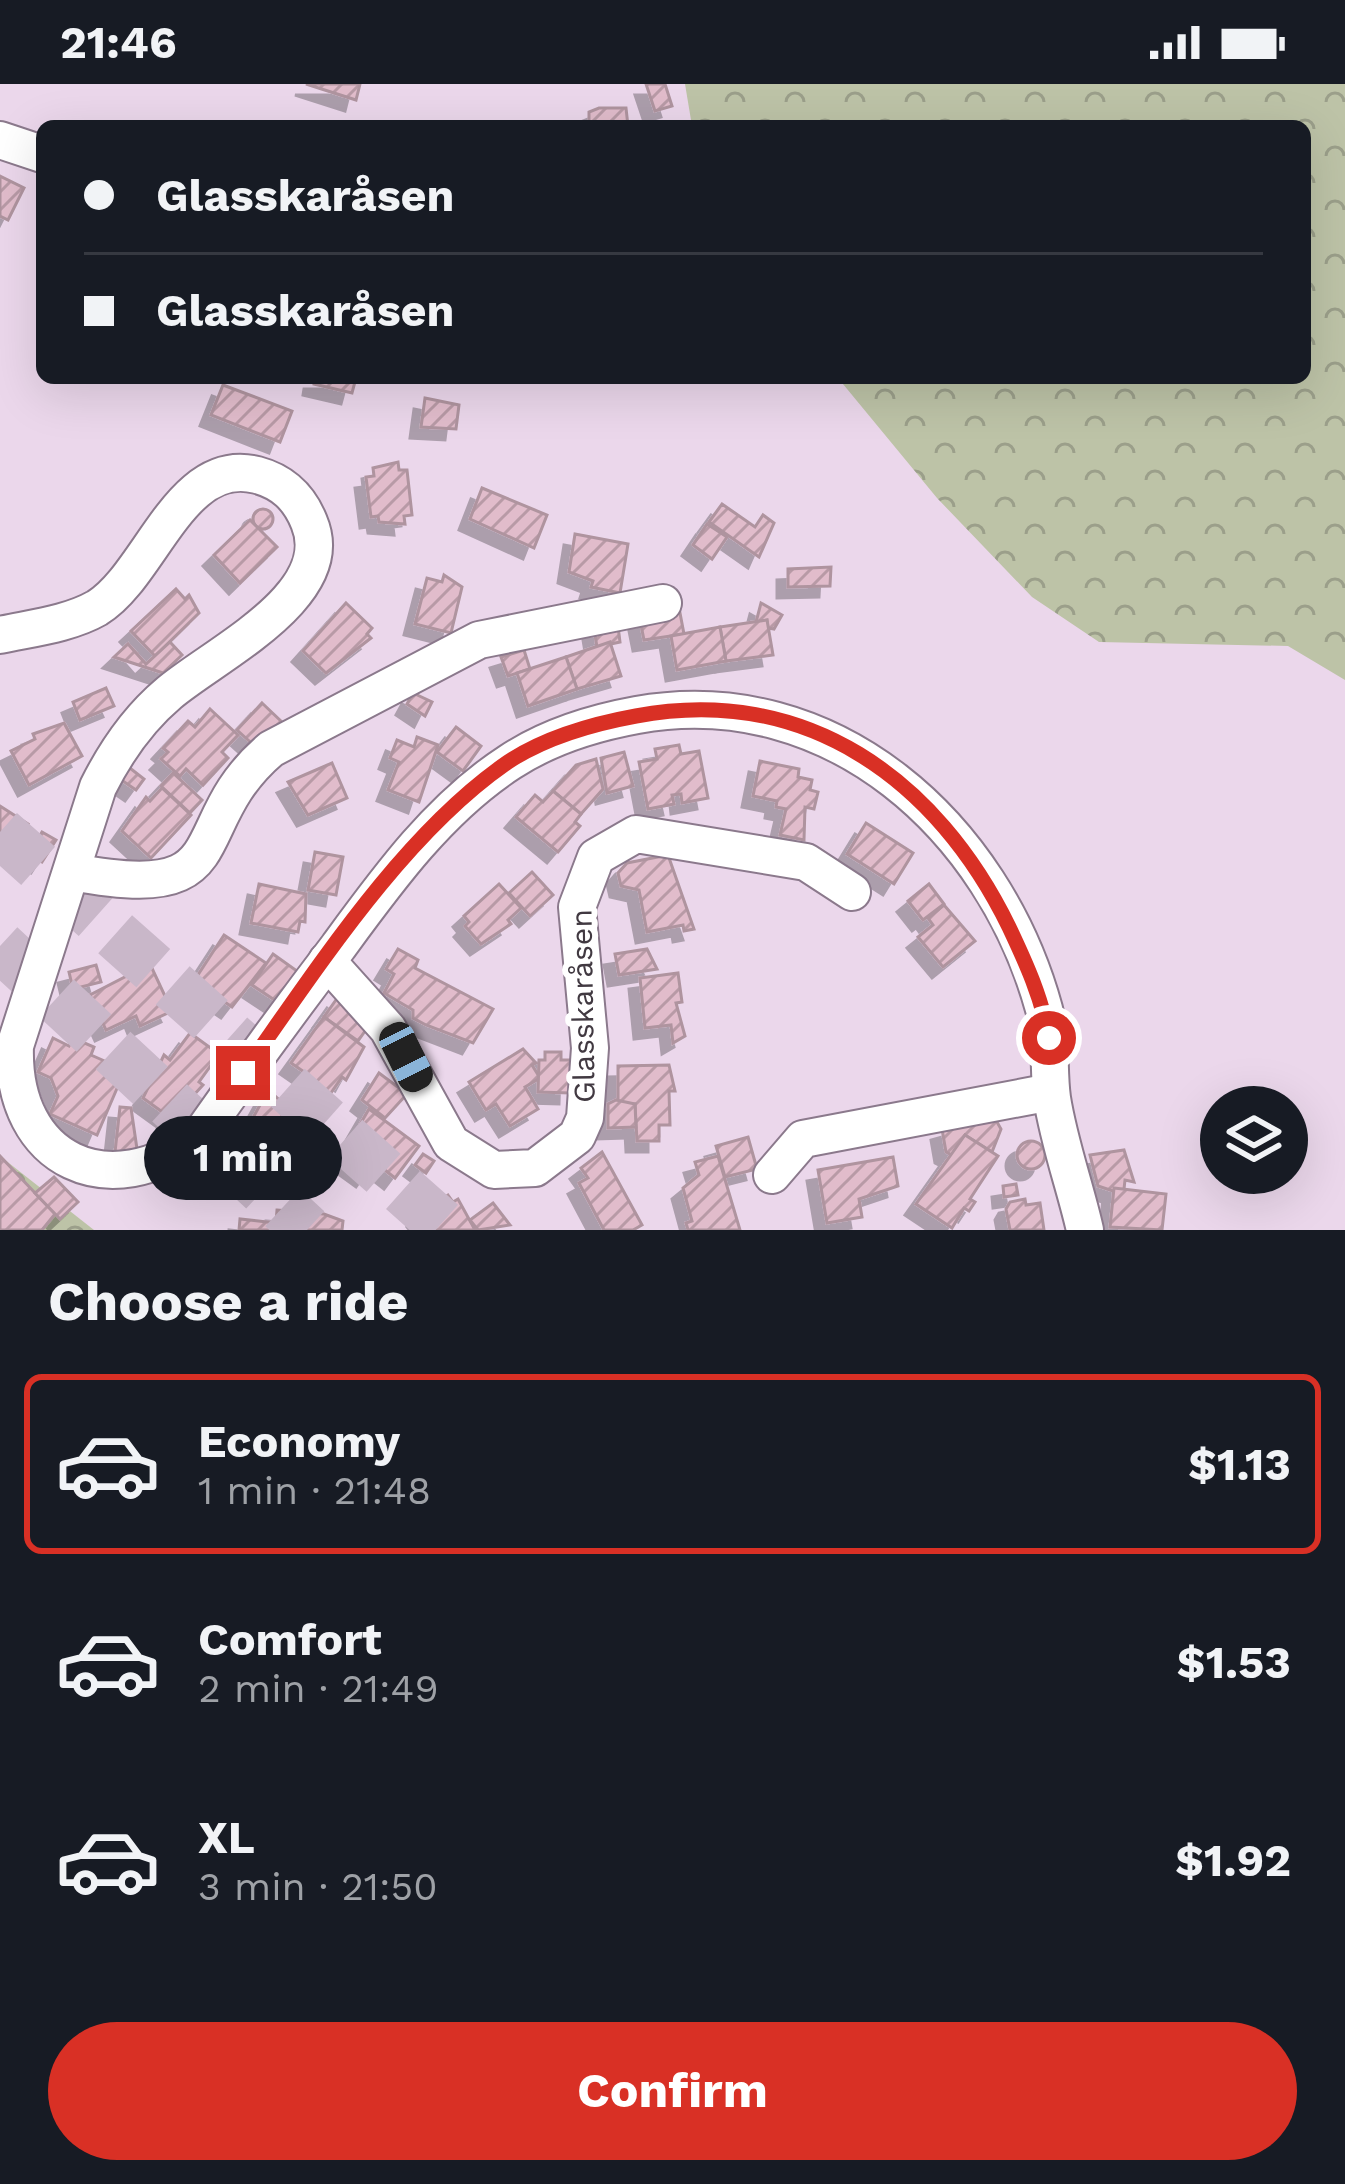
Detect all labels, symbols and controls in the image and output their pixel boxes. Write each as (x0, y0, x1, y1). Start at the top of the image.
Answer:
text: 21:46 (60, 16, 177, 69)
text: Glasskaråsen (156, 169, 454, 222)
text: Glasskaråsen (156, 284, 454, 337)
street label: Glasskaråsen (563, 909, 602, 1103)
route start (1022, 1011, 1076, 1065)
car (374, 1017, 438, 1097)
route end (216, 1046, 270, 1100)
map controls (1200, 1086, 1308, 1194)
button: layers (1200, 1086, 1308, 1194)
callout: 1 min (144, 1115, 342, 1199)
text: 1 min (193, 1135, 293, 1180)
text: Choose a ride (48, 1270, 409, 1333)
icon: car (54, 1410, 162, 1518)
text: Economy (198, 1415, 400, 1468)
text: $1.13 (1188, 1438, 1291, 1491)
text: 1 min · 21:48 (198, 1468, 431, 1513)
icon: car (54, 1608, 162, 1716)
text: Comfort (198, 1613, 382, 1666)
text: $1.53 (1177, 1636, 1291, 1689)
text: 2 min · 21:49 (198, 1666, 439, 1711)
icon: car (54, 1806, 162, 1914)
text: XL (198, 1811, 255, 1864)
text: $1.92 (1175, 1834, 1291, 1887)
text: 3 min · 21:50 (198, 1864, 438, 1909)
button: Confirm (48, 2022, 1297, 2160)

